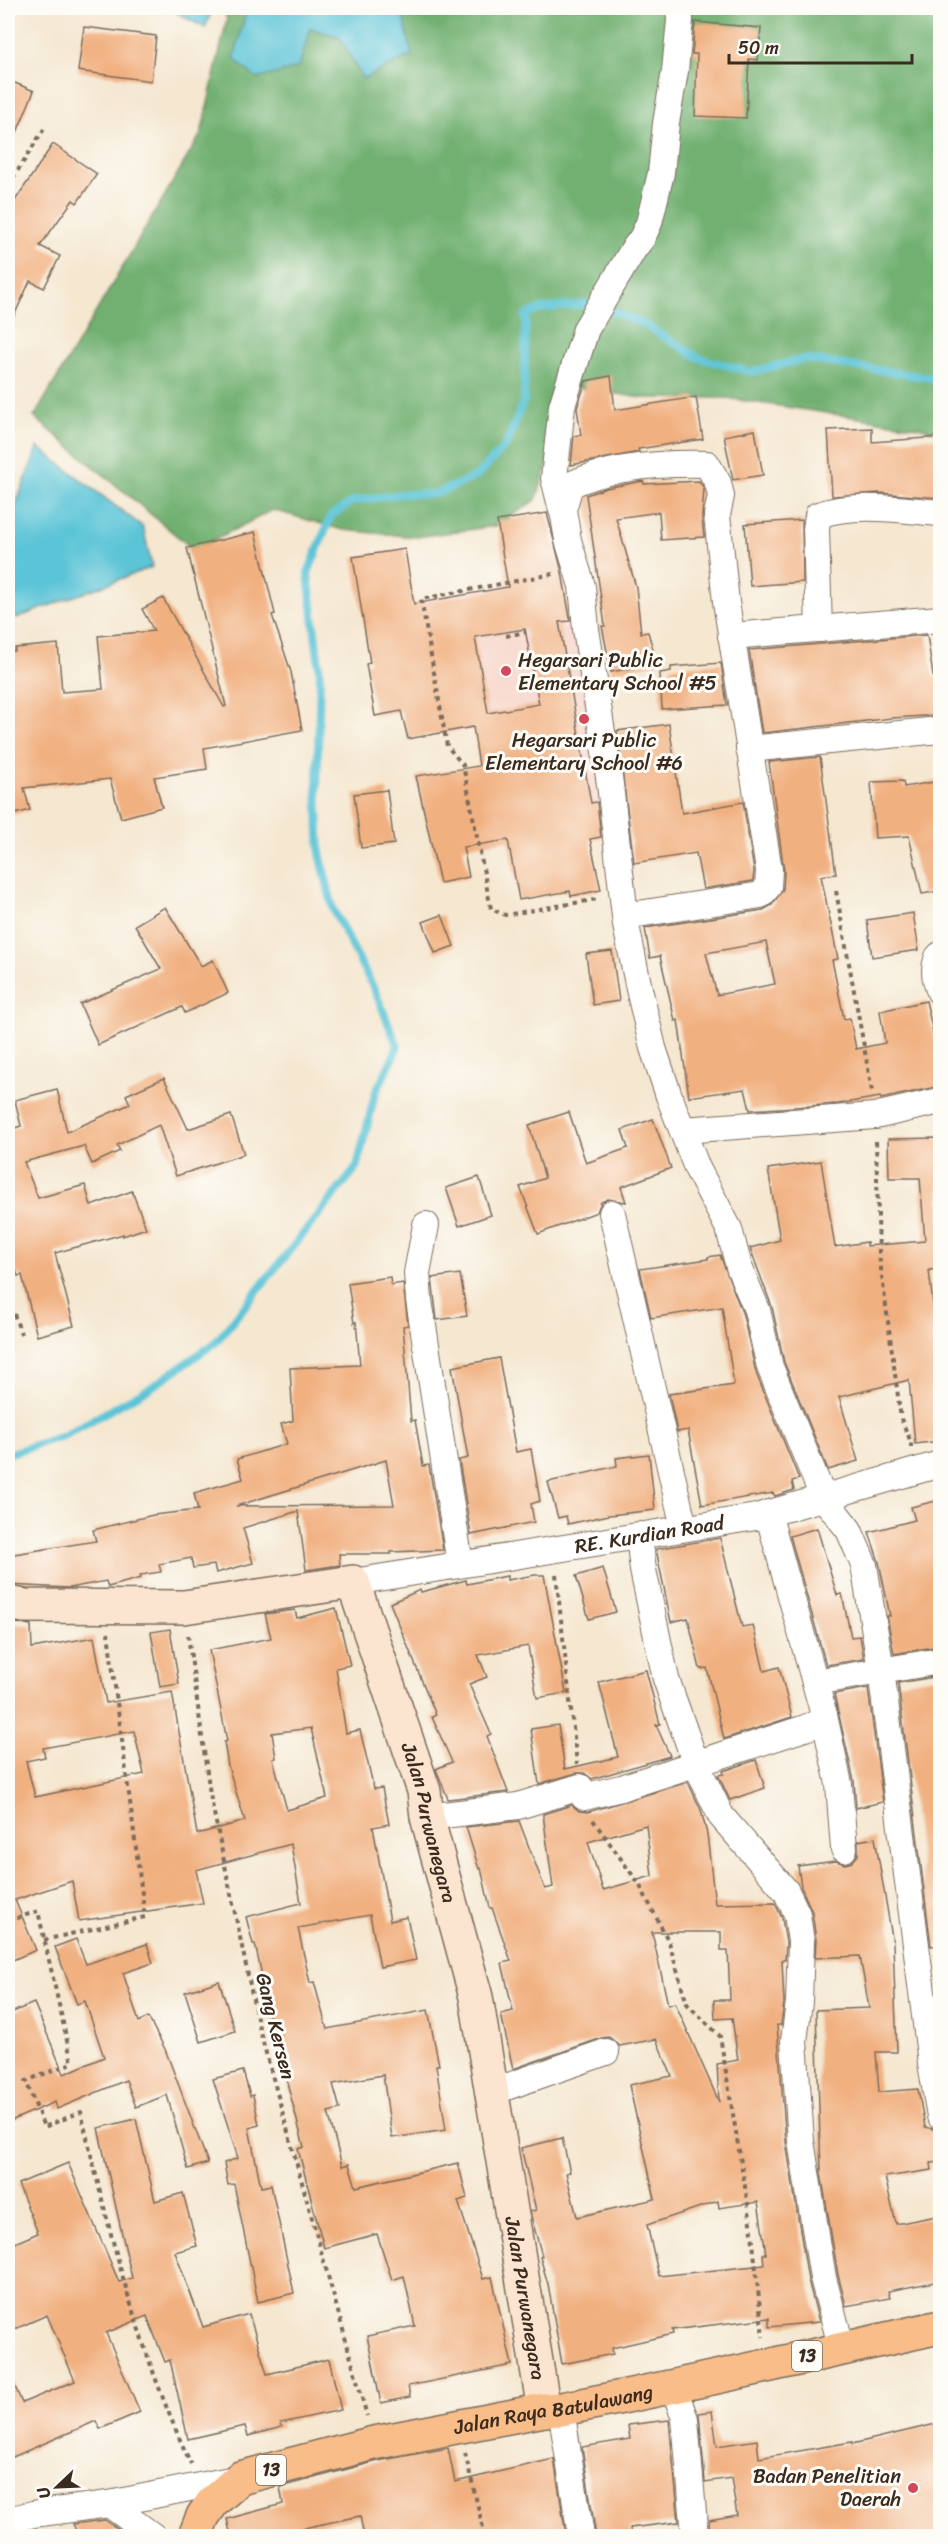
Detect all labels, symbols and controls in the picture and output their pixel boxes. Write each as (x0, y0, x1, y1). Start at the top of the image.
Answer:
scale bar (729, 27, 912, 65)
text: 50 m (738, 32, 779, 64)
place label: Hegarsari Public Elementary School #5 (518, 643, 717, 701)
marker: Hegarsari Public Elementary School #5 (499, 664, 513, 678)
marker: Hegarsari Public Elementary School #6 (577, 712, 591, 726)
place label: Hegarsari Public Elementary School #6 (485, 723, 683, 781)
street label: RE. Kurdian Road (572, 1505, 728, 1564)
street label: Jalan Purwanegara (390, 1737, 467, 1907)
street label: Gang Kersen (245, 1969, 306, 2083)
street label: Jalan Purwanegara (494, 2213, 556, 2383)
road number: 13 (792, 2341, 822, 2371)
street label: Jalan Raya Batulawang (450, 2374, 656, 2445)
road number: 13 (256, 2455, 286, 2485)
north arrow (27, 2457, 87, 2517)
place label: Badan Penelitian Daerah (753, 2459, 901, 2517)
text: U (28, 2481, 59, 2503)
marker: Badan Penelitian Daerah (906, 2481, 920, 2495)

